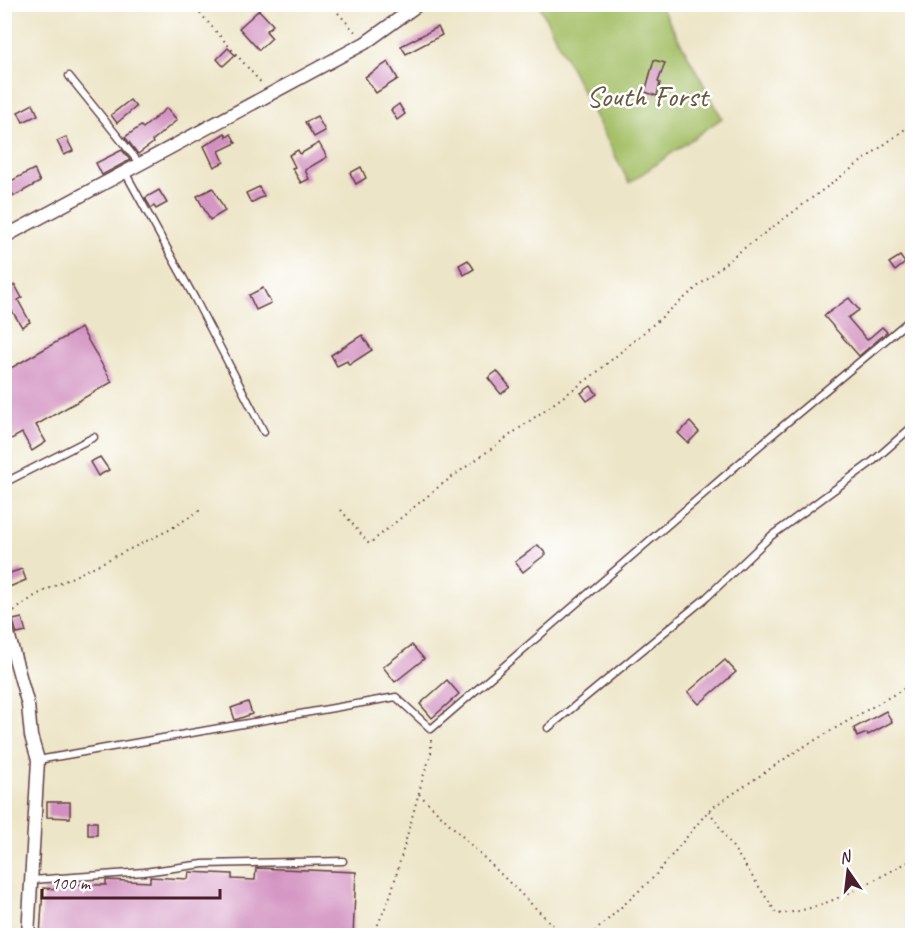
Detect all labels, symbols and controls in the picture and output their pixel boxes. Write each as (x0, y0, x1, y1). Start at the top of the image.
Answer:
park label: South Forst (586, 77, 711, 115)
north arrow (818, 841, 878, 901)
text: N (837, 846, 855, 868)
scale bar (42, 862, 220, 900)
text: 100 m (51, 872, 92, 894)

